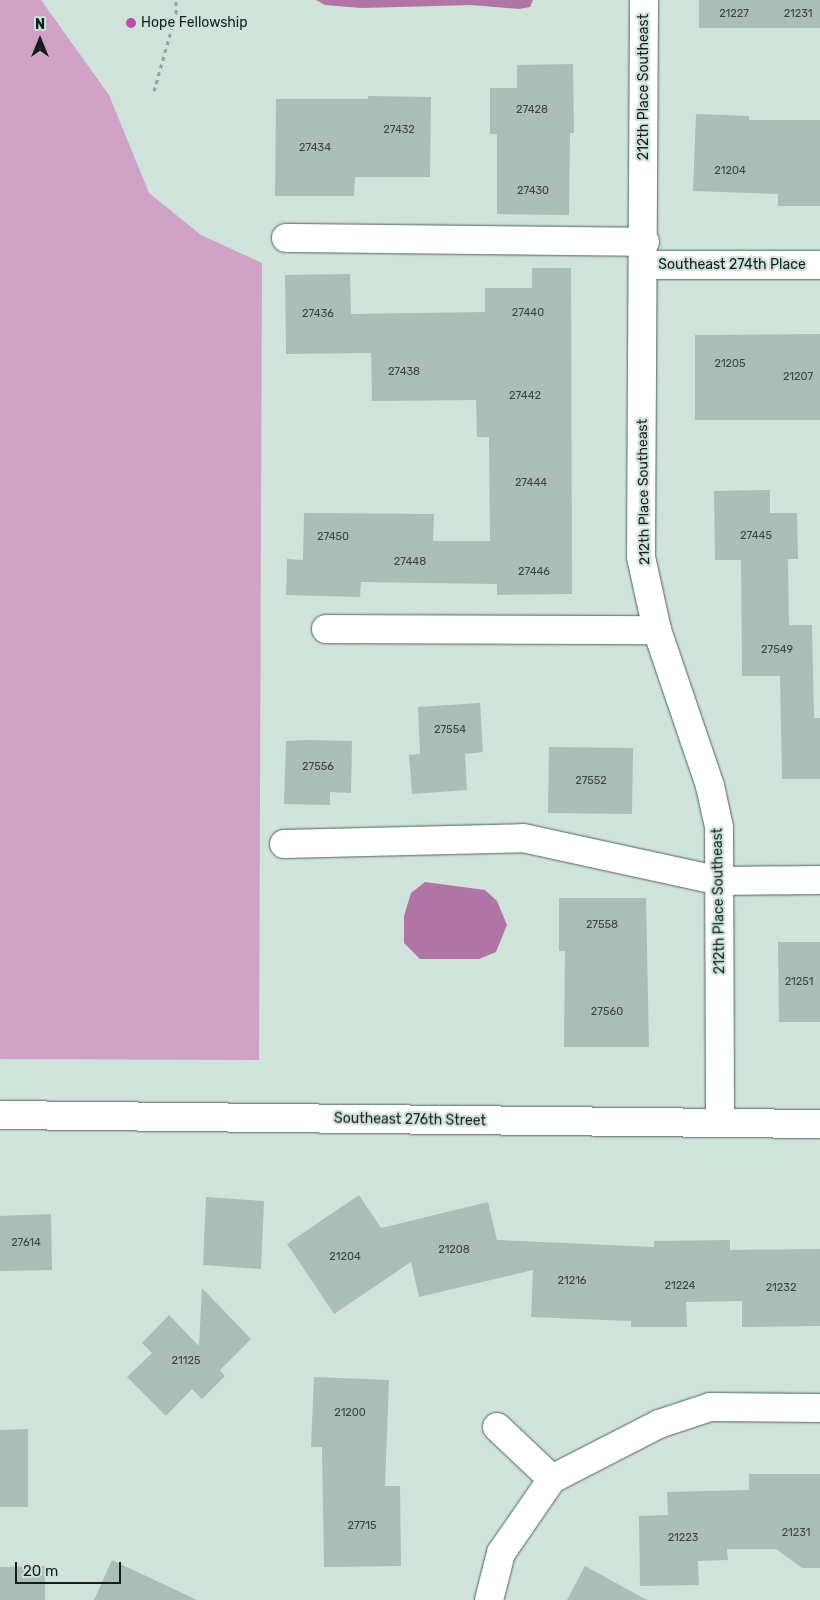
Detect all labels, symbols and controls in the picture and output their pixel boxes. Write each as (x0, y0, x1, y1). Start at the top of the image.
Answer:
house number: 21227 (719, 7, 749, 21)
house number: 21231 (784, 7, 812, 21)
street label: 212th Place Southeast (636, 14, 652, 160)
north arrow (15, 15, 65, 65)
place label: Hope Fellowship (141, 15, 248, 31)
text: N (35, 16, 45, 33)
marker: Hope Fellowship (125, 17, 137, 29)
house number: 27428 (516, 103, 548, 117)
house number: 27432 (383, 123, 415, 137)
house number: 27434 (299, 141, 331, 155)
house number: 21204 (714, 164, 746, 178)
house number: 27430 (517, 184, 549, 198)
street label: Southeast 274th Place (658, 257, 806, 273)
house number: 27440 (512, 306, 544, 320)
house number: 27436 (302, 307, 334, 321)
house number: 21205 (714, 357, 746, 371)
house number: 27438 (388, 365, 420, 379)
house number: 21207 (783, 370, 813, 384)
house number: 27442 (509, 389, 541, 403)
street label: 212th Place Southeast (634, 419, 654, 565)
house number: 27444 (515, 476, 547, 490)
house number: 27445 (740, 529, 772, 543)
house number: 27450 (317, 530, 349, 544)
house number: 27448 (394, 555, 426, 569)
house number: 27446 (518, 565, 550, 579)
house number: 27549 (761, 643, 793, 657)
house number: 27554 (434, 723, 466, 737)
house number: 27556 (302, 760, 334, 774)
house number: 27552 (575, 774, 607, 788)
street label: 212th Place Southeast (709, 828, 729, 974)
house number: 27558 (586, 918, 618, 932)
house number: 21251 (785, 975, 813, 989)
house number: 27560 (591, 1005, 623, 1019)
street label: Southeast 276th Street (334, 1110, 486, 1130)
house number: 27614 (11, 1236, 41, 1250)
house number: 21208 (438, 1243, 470, 1257)
house number: 21204 (329, 1250, 361, 1264)
house number: 21216 (558, 1274, 586, 1288)
house number: 21224 (665, 1279, 695, 1293)
house number: 21232 (766, 1281, 796, 1295)
house number: 21125 (172, 1354, 200, 1368)
house number: 21200 (334, 1406, 366, 1420)
house number: 27715 (348, 1519, 376, 1533)
house number: 21231 (782, 1526, 810, 1540)
house number: 21223 (668, 1531, 698, 1545)
scale bar (18, 1552, 124, 1584)
text: 20 m (23, 1562, 58, 1580)

